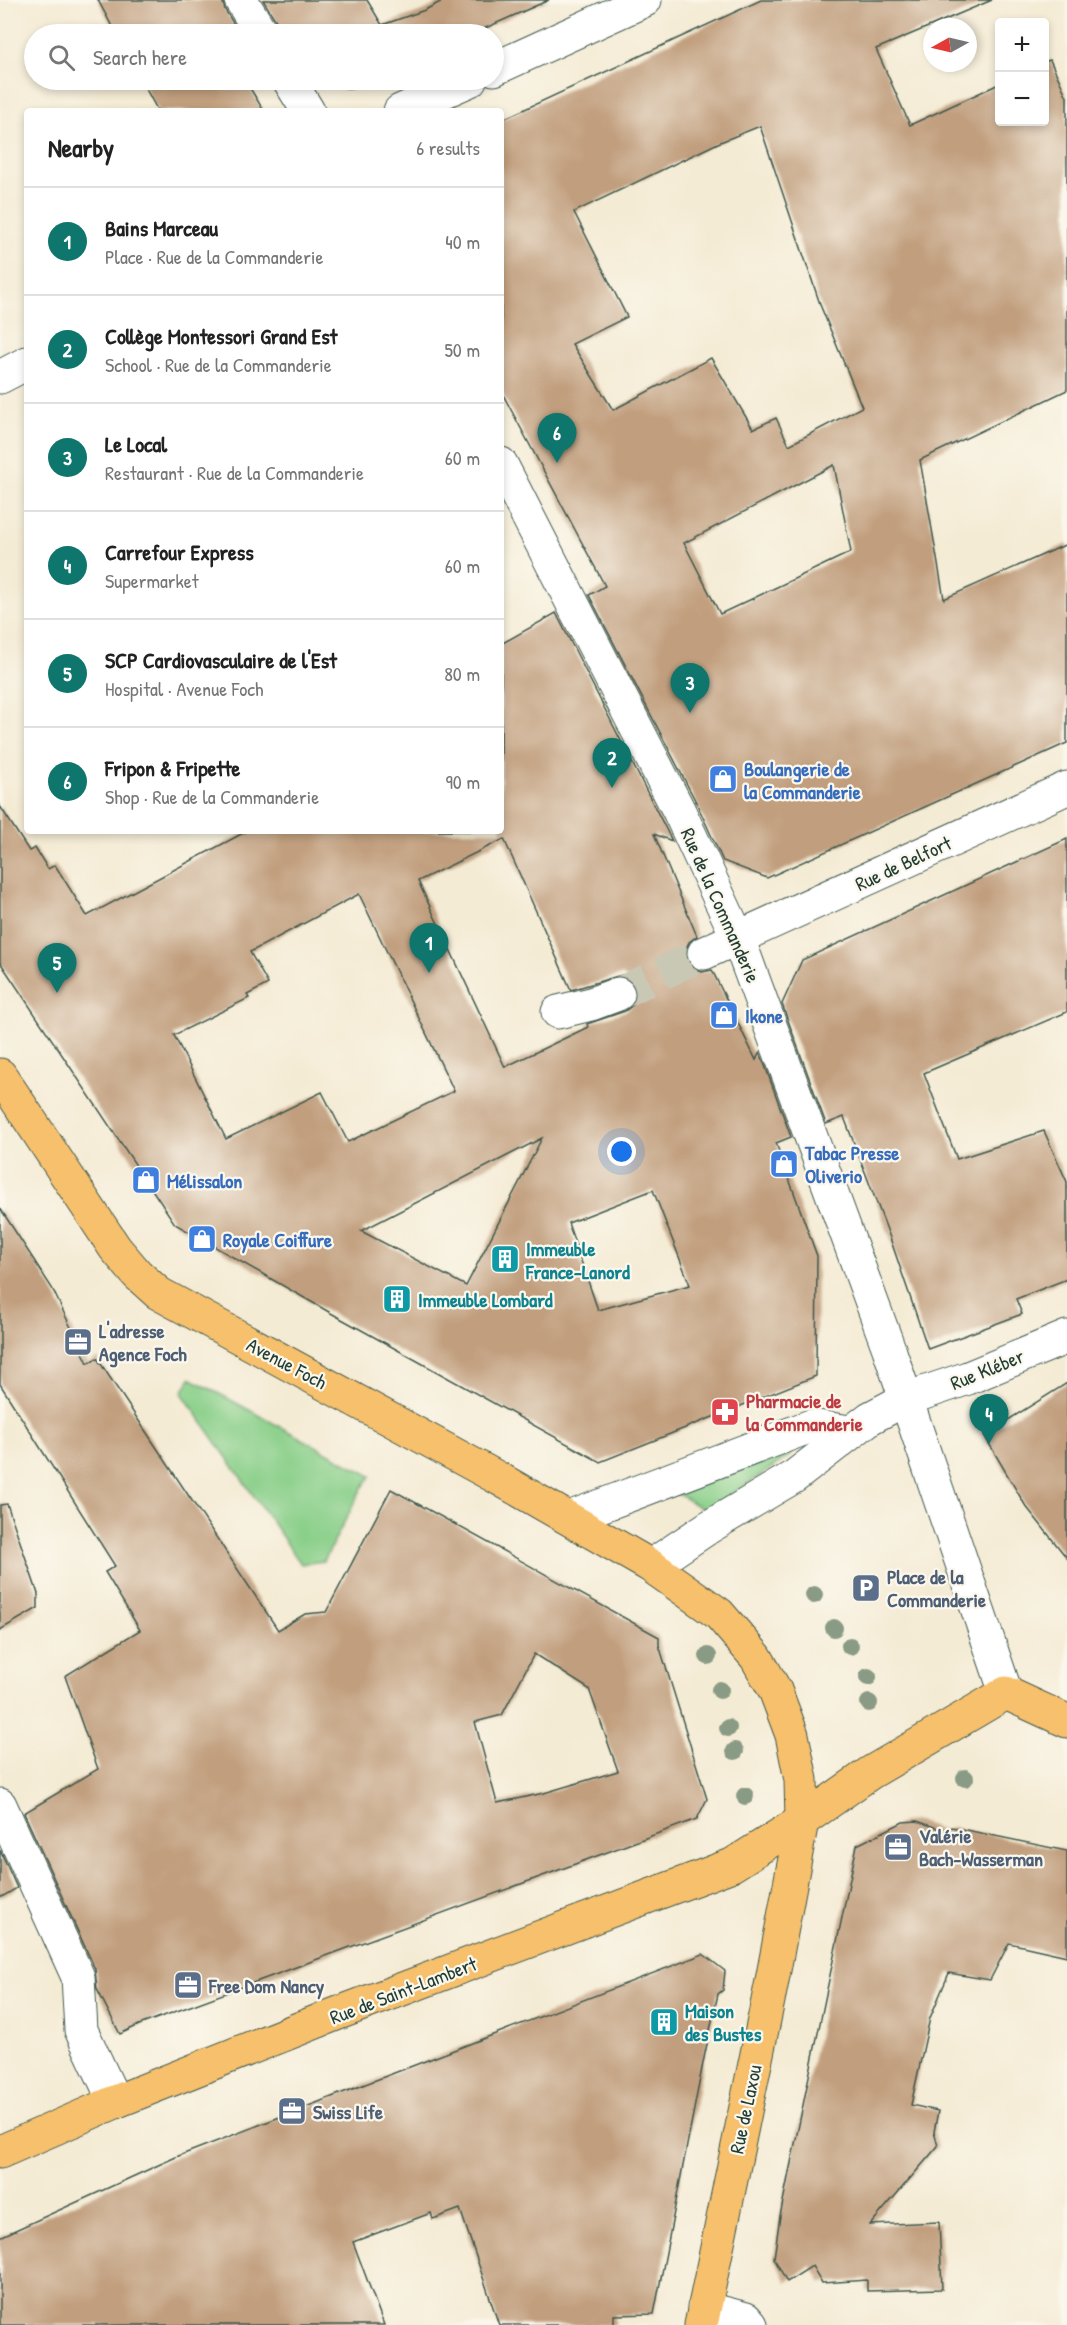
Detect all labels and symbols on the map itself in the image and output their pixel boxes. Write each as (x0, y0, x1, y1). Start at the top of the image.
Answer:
north arrow (923, 18, 977, 72)
pin: 6 (538, 414, 576, 463)
pin: 3 (670, 664, 710, 713)
pin: 2 (592, 738, 632, 788)
place label: Boulangerie de la Commanderie (744, 755, 861, 805)
shop icon: Boulangerie de la Commanderie (707, 763, 739, 795)
street label: Rue de la Commanderie (675, 823, 767, 987)
street label: Rue de Belfort (851, 828, 956, 897)
pin: 1 (410, 924, 448, 973)
pin: 5 (38, 944, 76, 993)
shop icon: Ikone (708, 999, 740, 1031)
place label: Ikone (745, 1002, 783, 1029)
your location (607, 1137, 636, 1166)
place label: Tabac Presse Oliverio (804, 1139, 899, 1189)
shop icon: Tabac Presse Oliverio (768, 1148, 800, 1180)
shop icon: Mélissalon (130, 1164, 162, 1196)
place label: Mélissalon (167, 1167, 242, 1194)
shop icon: Royale Coiffure (186, 1223, 218, 1255)
place label: Royale Coiffure (223, 1226, 332, 1254)
place label: Immeuble France-Lanord (525, 1235, 630, 1285)
building icon: Immeuble France-Lanord (489, 1243, 521, 1275)
building icon: Immeuble Lombard (381, 1283, 413, 1315)
place label: Immeuble Lombard (418, 1286, 553, 1313)
place label: L'adresse Agence Foch (99, 1317, 187, 1368)
office icon: L'adresse Agence Foch (62, 1326, 94, 1358)
street label: Avenue Foch (242, 1331, 332, 1395)
street label: Rue Kléber (946, 1342, 1028, 1396)
place label: Pharmacie de la Commanderie (746, 1387, 863, 1437)
pin: 4 (970, 1394, 1008, 1444)
pharmacy icon: Pharmacie de la Commanderie (709, 1396, 741, 1428)
place label: Place de la Commanderie (887, 1563, 986, 1613)
parking icon: Place de la Commanderie (850, 1572, 882, 1604)
place label: Valérie Bach-Wasserman (919, 1822, 1043, 1872)
office icon: Valérie Bach-Wasserman (882, 1831, 914, 1863)
street label: Rue de Saint-Lambert (326, 1949, 481, 2030)
office icon: Free Dom Nancy (172, 1969, 204, 2001)
place label: Free Dom Nancy (208, 1972, 325, 2000)
place label: Maison des Bustes (685, 1997, 762, 2047)
building icon: Maison des Bustes (648, 2006, 680, 2038)
street label: Rue de Laxou (722, 2062, 768, 2156)
office icon: Swiss Life (276, 2095, 308, 2127)
place label: Swiss Life (313, 2098, 383, 2125)

